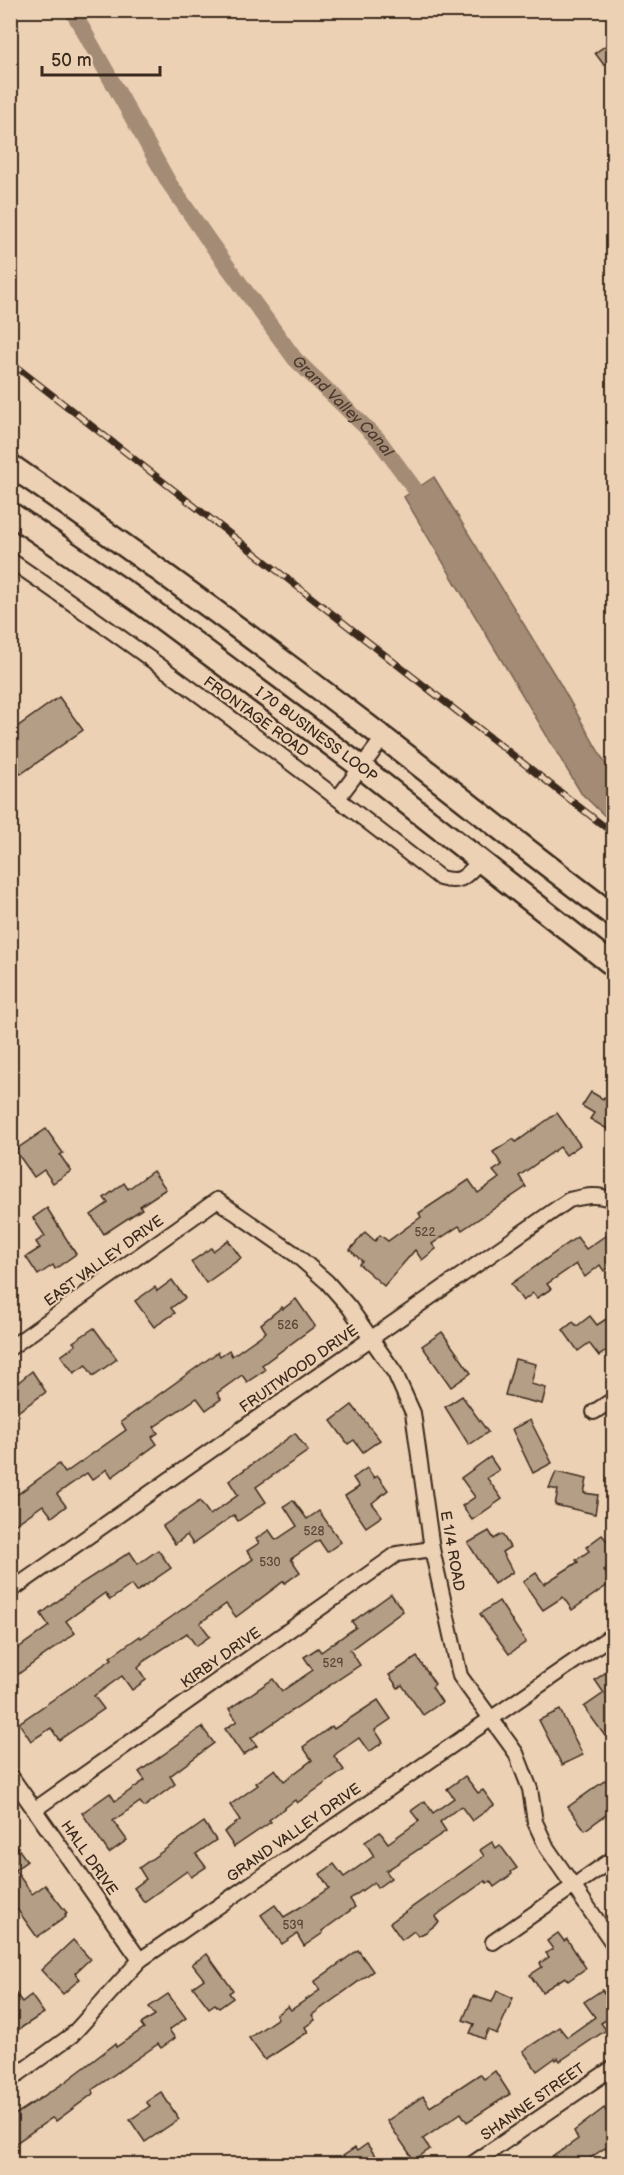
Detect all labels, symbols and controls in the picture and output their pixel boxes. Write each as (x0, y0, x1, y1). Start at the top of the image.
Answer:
scale bar (42, 39, 160, 77)
text: 50 m (51, 50, 92, 71)
water label: Grand Valley Canal (288, 352, 398, 462)
street label: FRONTAGE ROAD (200, 672, 312, 762)
street label: I 70 BUSINESS LOOP (252, 682, 382, 786)
street label: EAST VALLEY DRIVE (41, 1211, 168, 1311)
house number: 522 (414, 1225, 436, 1240)
house number: 526 (277, 1318, 299, 1333)
street label: FRUITWOOD DRIVE (236, 1321, 362, 1417)
street label: E 1/4 ROAD (436, 1509, 468, 1593)
house number: 528 (304, 1524, 324, 1539)
house number: 530 (259, 1555, 281, 1570)
street label: KIRBY DRIVE (177, 1623, 265, 1693)
house number: 529 (323, 1656, 344, 1671)
street label: GRAND VALLEY DRIVE (223, 1779, 365, 1887)
street label: HALL DRIVE (56, 1817, 122, 1899)
house number: 539 (282, 1918, 304, 1933)
street label: SHANNE STREET (477, 2059, 589, 2145)

